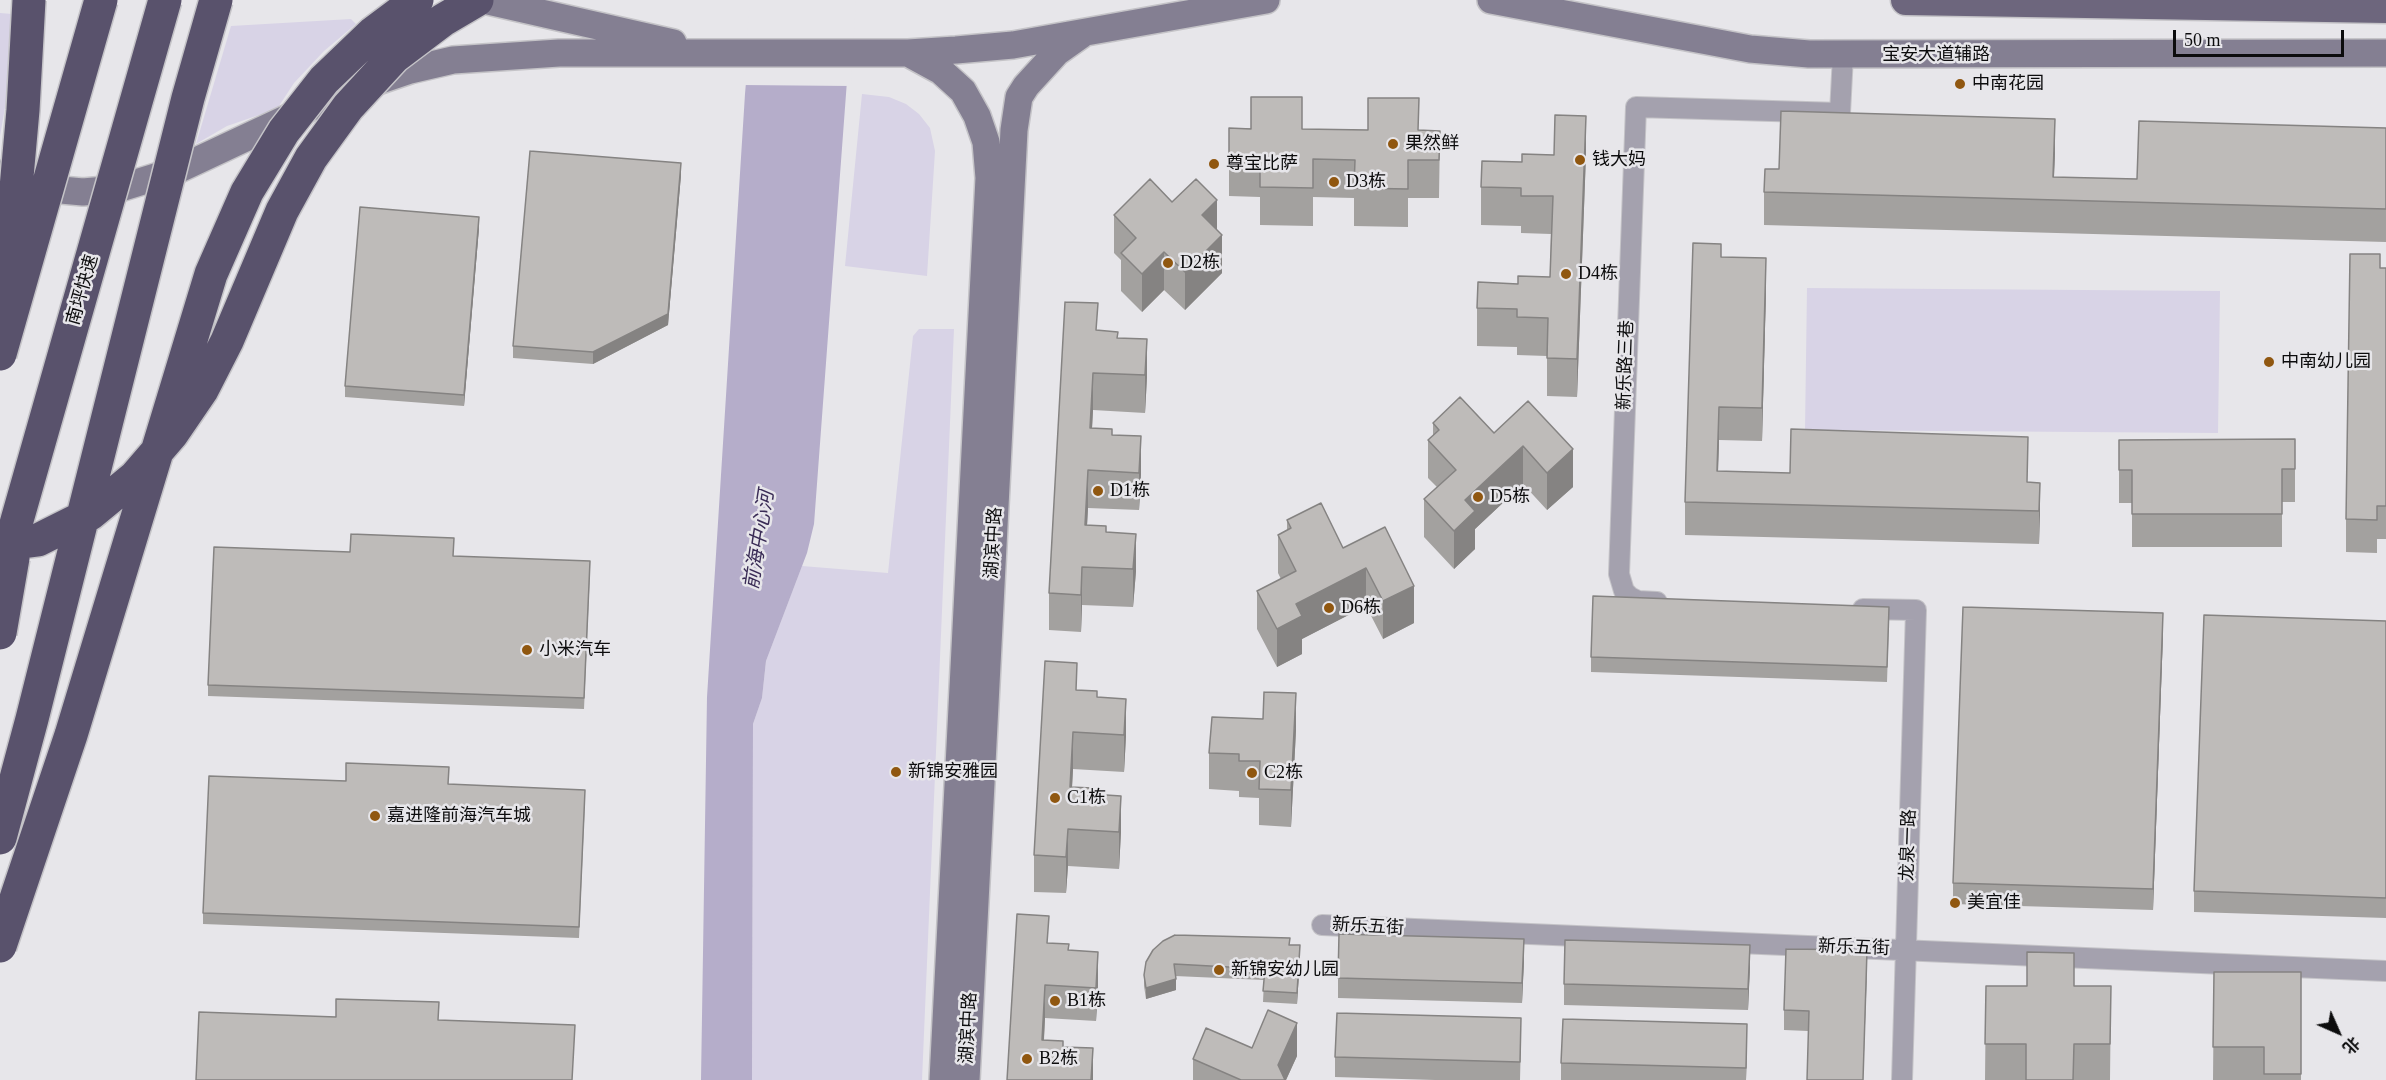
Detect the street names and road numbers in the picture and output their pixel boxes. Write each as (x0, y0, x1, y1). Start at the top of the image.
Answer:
street label: 宝安大道辅路 (1882, 44, 1990, 66)
street label: 南坪快速 (63, 252, 103, 328)
street label: 新乐路三巷 (1614, 320, 1638, 410)
street label: 湖滨中路 (981, 506, 1007, 580)
street label: 龙泉一路 (1897, 809, 1921, 881)
street label: 新乐五街 (1331, 914, 1405, 940)
street label: 新乐五街 (1818, 936, 1890, 960)
street label: 湖滨中路 (956, 991, 982, 1065)

